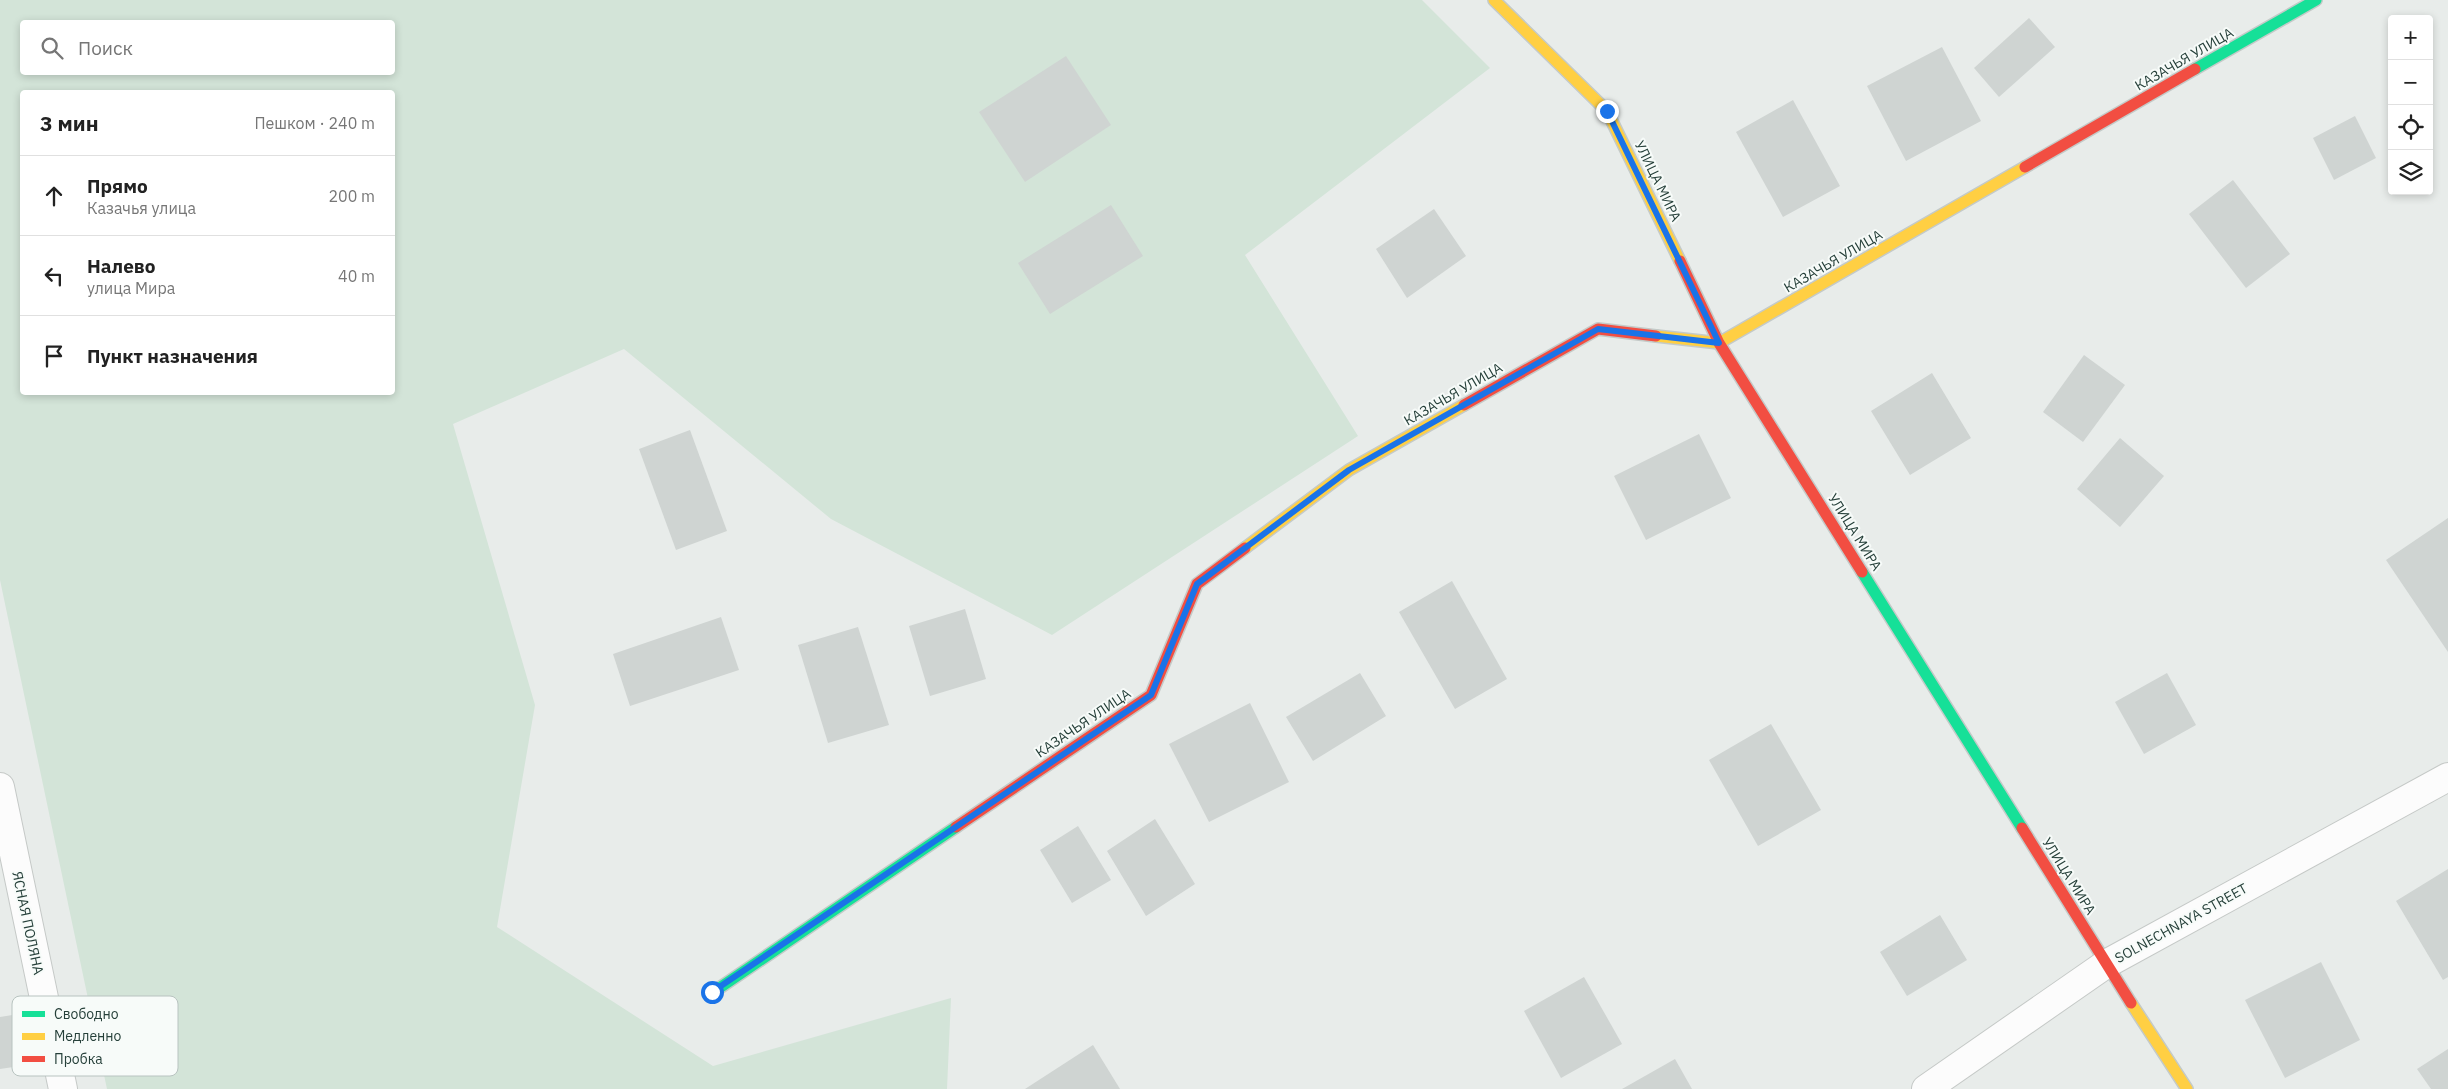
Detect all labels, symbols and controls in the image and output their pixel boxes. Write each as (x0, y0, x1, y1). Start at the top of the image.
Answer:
map controls (2388, 15, 2433, 195)
button: + (2388, 15, 2433, 60)
search box (20, 20, 395, 75)
street label: КАЗАЧЬЯ УЛИЦА (2131, 23, 2237, 95)
icon: search (38, 34, 66, 62)
text: Поиск (78, 36, 133, 60)
button: − (2388, 60, 2433, 105)
route end (1596, 100, 1619, 123)
button: locate (2388, 105, 2433, 150)
text: 3 мин (40, 109, 99, 137)
text: Пешком · 240 m (254, 113, 375, 133)
street label: УЛИЦА МИРА (1631, 138, 1685, 224)
button: layers (2388, 150, 2433, 195)
text: Прямо (87, 174, 148, 198)
icon: ahead (40, 182, 68, 210)
text: 200 m (328, 186, 375, 206)
text: Казачья улица (87, 198, 196, 218)
street label: КАЗАЧЬЯ УЛИЦА (1780, 225, 1886, 297)
text: Налево (87, 254, 156, 278)
icon: left (40, 262, 68, 290)
text: 40 m (338, 266, 375, 286)
text: улица Мира (87, 278, 175, 298)
icon: arrive (40, 342, 68, 370)
text: Пункт назначения (87, 344, 258, 368)
street label: КАЗАЧЬЯ УЛИЦА (1400, 358, 1506, 430)
street label: УЛИЦА МИРА (1824, 490, 1886, 574)
street label: КАЗАЧЬЯ УЛИЦА (1032, 684, 1134, 762)
street label: УЛИЦА МИРА (2038, 834, 2100, 918)
street label: ЯСНАЯ ПОЛЯНА (8, 870, 48, 976)
street label: SOLNECHNAYA STREET (2112, 879, 2250, 967)
route start (701, 981, 724, 1004)
legend (12, 996, 178, 1076)
text: Свободно (54, 1005, 119, 1023)
text: Медленно (54, 1027, 122, 1045)
text: Пробка (54, 1050, 103, 1068)

